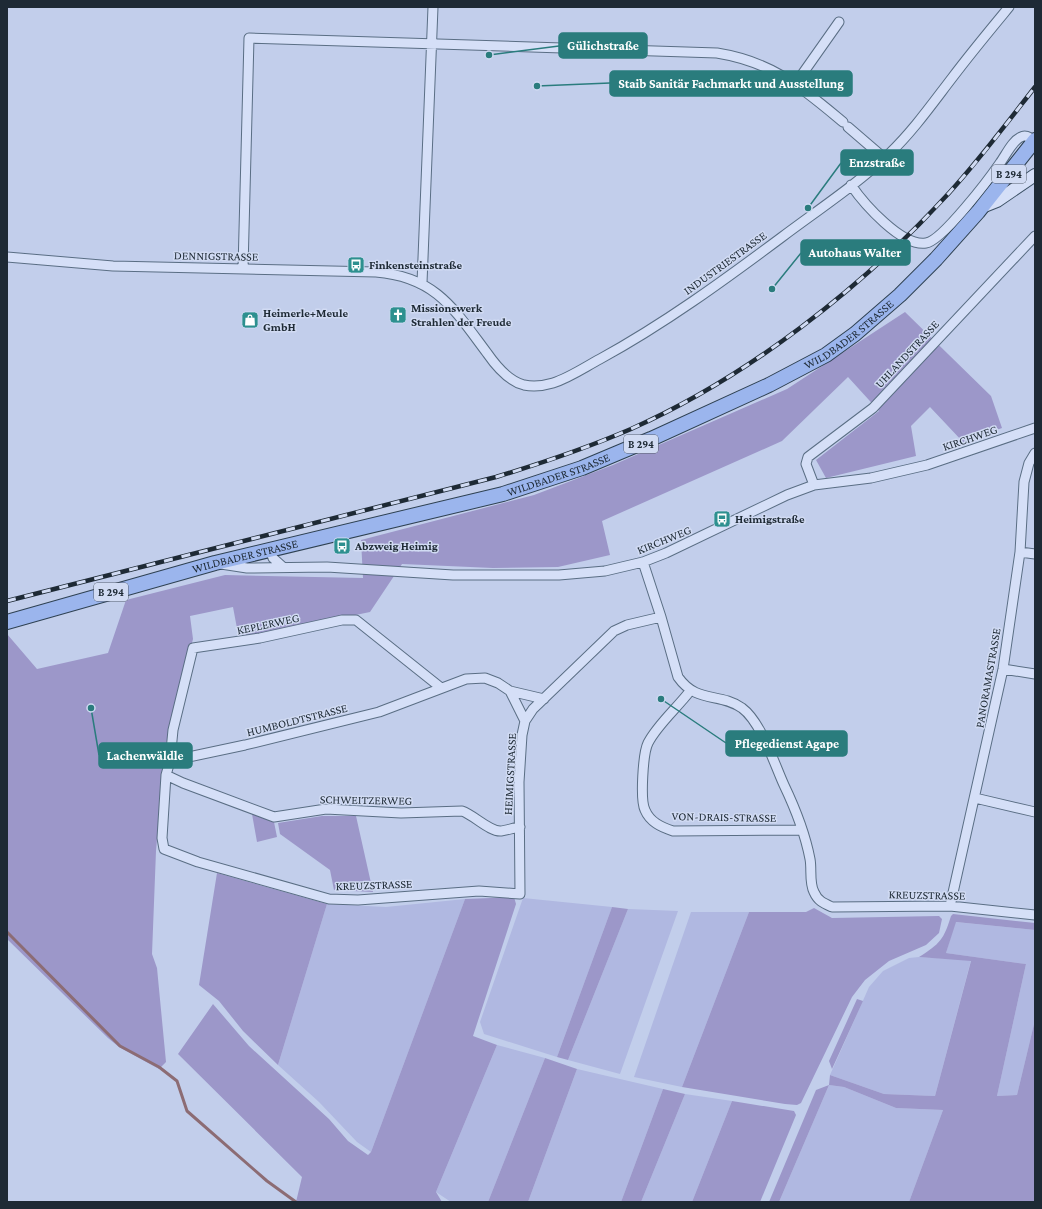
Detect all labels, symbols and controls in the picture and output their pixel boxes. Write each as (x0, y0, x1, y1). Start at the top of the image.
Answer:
callout: Gülichstraße (559, 33, 647, 58)
text: Gülichstraße (567, 38, 639, 53)
callout: Staib Sanitär Fachmarkt und Ausstellung (610, 71, 852, 96)
text: Staib Sanitär Fachmarkt und Ausstellung (618, 76, 844, 91)
callout: Enzstraße (841, 150, 913, 175)
text: Enzstraße (849, 155, 905, 170)
road number: B 294 (992, 165, 1026, 183)
street label: INDUSTRIESTRASSE (681, 228, 770, 298)
callout: Autohaus Walter (801, 240, 910, 265)
text: Autohaus Walter (808, 245, 902, 260)
street label: DENNIGSTRASSE (174, 248, 259, 264)
bus stop icon: Finkensteinstraße (346, 255, 366, 275)
place label: Finkensteinstraße (369, 258, 462, 272)
street label: WILDBADER STRASSE (802, 296, 897, 372)
place label: Missionswerk Strahlen der Freude (411, 301, 512, 329)
church icon: Missionswerk Strahlen der Freude (388, 305, 408, 325)
place label: Heimerle+Meule GmbH (263, 306, 348, 334)
shop icon: Heimerle+Meule GmbH (240, 310, 260, 330)
street label: UHLANDSTRASSE (872, 317, 942, 391)
street label: KIRCHWEG (941, 422, 1000, 454)
road number: B 294 (624, 435, 658, 453)
street label: WILDBADER STRASSE (505, 450, 613, 499)
bus stop icon: Heimigstraße (712, 509, 732, 529)
place label: Heimigstraße (735, 512, 805, 526)
street label: KIRCHWEG (635, 523, 693, 557)
street label: WILDBADER STRASSE (191, 536, 300, 576)
bus stop icon: Abzweig Heimig (332, 536, 352, 556)
place label: Abzweig Heimig (354, 539, 438, 553)
road number: B 294 (94, 583, 128, 601)
street label: KEPLERWEG (236, 610, 301, 637)
street label: PANORAMASTRASSE (972, 627, 1004, 729)
street label: HUMBOLDTSTRASSE (245, 701, 349, 739)
callout: Pflegedienst Agape (726, 731, 847, 756)
street label: HEIMIGSTRASSE (501, 732, 519, 815)
text: Pflegedienst Agape (735, 736, 839, 751)
callout: Lachenwäldle (99, 743, 192, 768)
text: Lachenwäldle (106, 748, 184, 763)
street label: SCHWEITZERWEG (320, 792, 413, 808)
street label: VON-DRAIS-STRASSE (672, 809, 777, 825)
street label: KREUZSTRASSE (335, 877, 413, 893)
street label: KREUZSTRASSE (888, 887, 966, 903)

